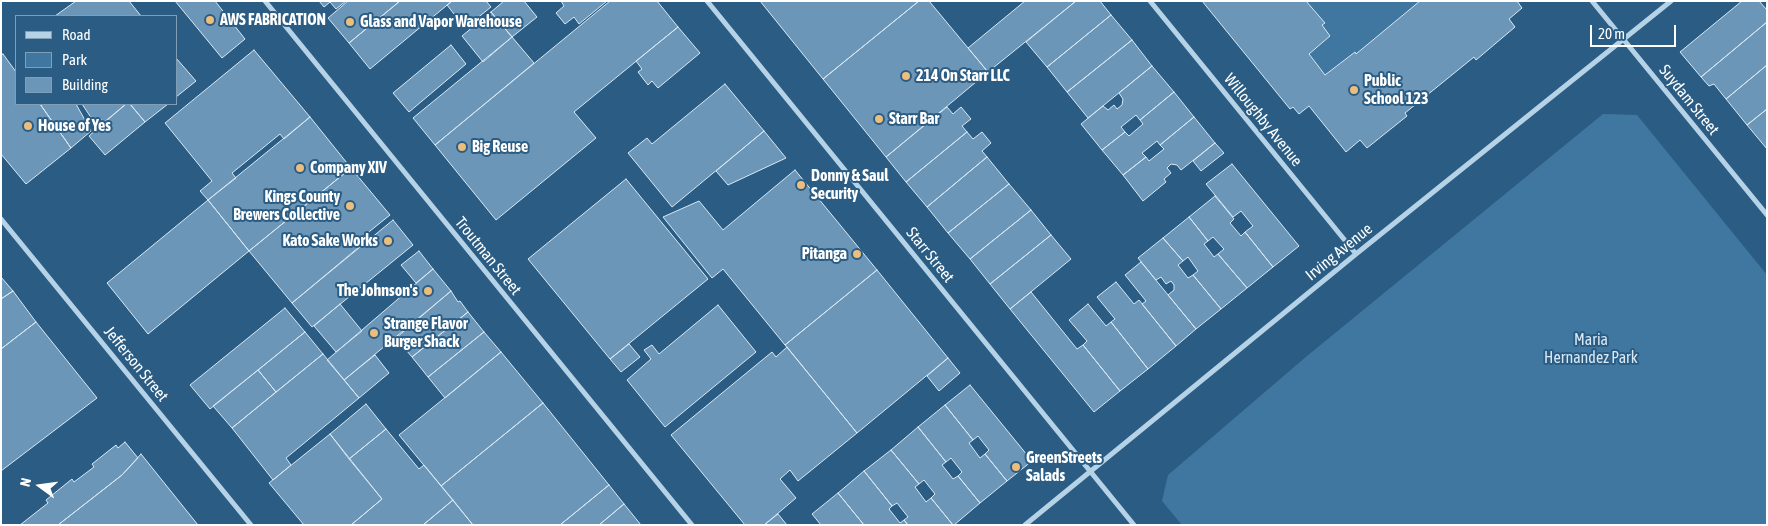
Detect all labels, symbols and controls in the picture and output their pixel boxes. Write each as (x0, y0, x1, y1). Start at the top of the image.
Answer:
place label: AWS FABRICATION (220, 10, 326, 30)
place label: Glass and Vapor Warehouse (360, 12, 522, 32)
marker: AWS FABRICATION (204, 14, 216, 26)
legend (15, 15, 178, 105)
scale bar (1593, 15, 1679, 47)
marker: Glass and Vapor Warehouse (344, 16, 356, 28)
text: 20 m (1598, 25, 1625, 42)
text: Road (62, 26, 91, 43)
text: Park (62, 51, 87, 68)
street label: Suydam Street (1655, 61, 1723, 139)
place label: 214 On Starr LLC (916, 66, 1010, 86)
marker: 214 On Starr LLC (900, 70, 912, 82)
street label: Willoughby Avenue (1220, 70, 1306, 170)
place label: Public School 123 (1364, 71, 1428, 109)
text: Building (62, 76, 108, 93)
marker: Public School 123 (1348, 84, 1360, 96)
place label: Starr Bar (889, 109, 939, 129)
marker: Starr Bar (873, 113, 885, 125)
place label: House of Yes (38, 116, 111, 136)
marker: House of Yes (22, 120, 34, 132)
place label: Big Reuse (472, 137, 528, 157)
marker: Big Reuse (456, 141, 468, 153)
place label: Company XIV (310, 158, 387, 178)
marker: Company XIV (294, 162, 306, 174)
place label: Donny & Saul Security (811, 166, 888, 204)
marker: Donny & Saul Security (795, 179, 807, 191)
place label: Kings County Brewers Collective (233, 187, 340, 225)
marker: Kings County Brewers Collective (344, 200, 356, 212)
street label: Troutman Street (451, 213, 525, 299)
street label: Irving Avenue (1302, 219, 1376, 285)
street label: Starr Street (902, 224, 958, 286)
place label: Kato Sake Works (282, 231, 378, 251)
marker: Kato Sake Works (382, 235, 394, 247)
place label: Pitanga (802, 244, 847, 264)
marker: Pitanga (851, 248, 863, 260)
place label: The Johnson's (337, 281, 418, 301)
marker: The Johnson's (422, 285, 434, 297)
place label: Strange Flavor Burger Shack (384, 314, 468, 352)
street label: Jefferson Street (100, 322, 172, 406)
marker: Strange Flavor Burger Shack (368, 327, 380, 339)
park label: Maria Hernandez Park (1544, 330, 1638, 368)
place label: GreenStreets Salads (1026, 448, 1102, 486)
north arrow (15, 461, 65, 511)
marker: GreenStreets Salads (1010, 461, 1022, 473)
text: N (17, 476, 34, 488)

